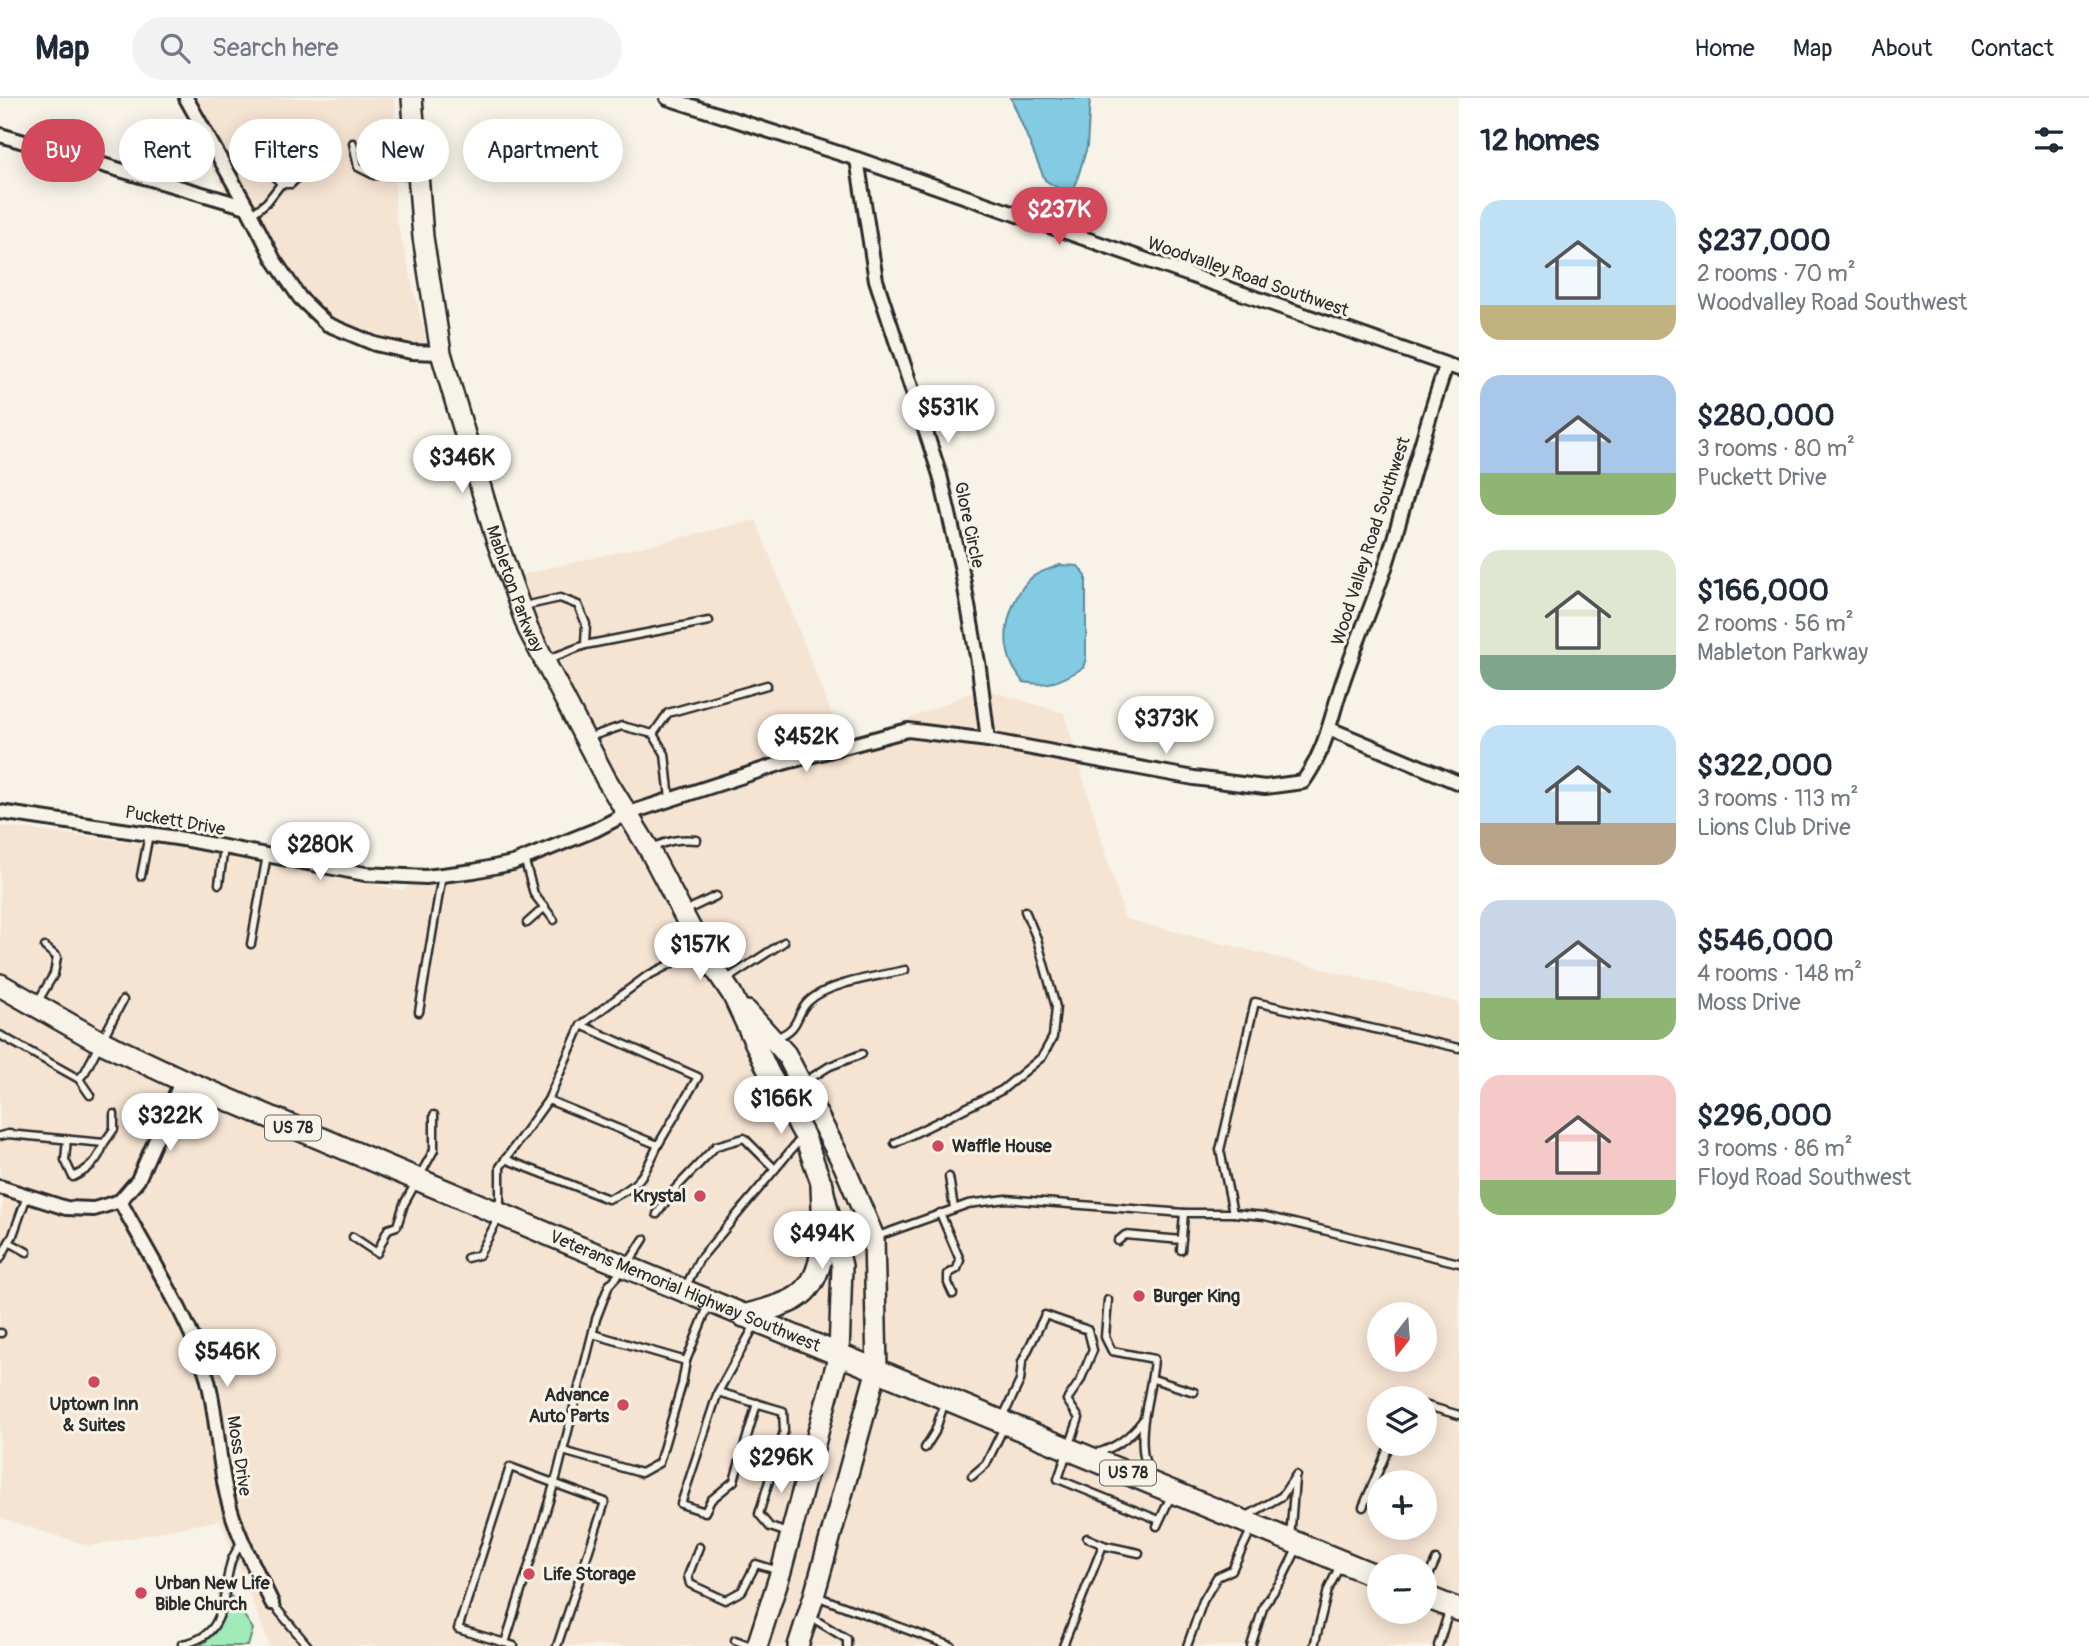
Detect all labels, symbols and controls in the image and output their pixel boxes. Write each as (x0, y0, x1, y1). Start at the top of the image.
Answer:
search box (132, 17, 622, 80)
text: Map (35, 28, 90, 69)
icon: search (156, 29, 194, 67)
text: Search here (212, 32, 339, 64)
text: Home (1694, 34, 1755, 63)
text: Map (1793, 34, 1833, 63)
text: About (1871, 34, 1933, 63)
text: Contact (1971, 34, 2054, 63)
chip: Buy (21, 119, 105, 182)
chip: Rent (119, 119, 215, 182)
chip: Filters (229, 119, 342, 182)
chip: New (356, 119, 449, 182)
chip: Apartment (463, 119, 623, 182)
icon: filters (2030, 121, 2068, 159)
text: 12 homes (1480, 122, 1599, 159)
pin: $237K (1010, 188, 1108, 247)
text: $237K (1027, 195, 1091, 224)
text: $237,000 (1697, 222, 1831, 259)
icon: home (1536, 228, 1620, 312)
street label: Woodvalley Road Southwest (1144, 232, 1352, 323)
text: 2 rooms · 70 m² (1697, 259, 1856, 288)
text: Woodvalley Road Southwest (1697, 288, 1967, 317)
pin: $531K (899, 386, 997, 445)
text: $531K (918, 393, 978, 422)
text: $280,000 (1697, 397, 1835, 434)
icon: home (1536, 403, 1620, 487)
street label: Wood Valley Road Southwest (1326, 433, 1416, 648)
text: 3 rooms · 80 m² (1697, 434, 1855, 463)
pin: $346K (413, 436, 511, 495)
text: $346K (429, 443, 495, 472)
text: Puckett Drive (1697, 463, 1827, 492)
street label: Glore Circle (949, 480, 989, 570)
street label: Mableton Parkway (481, 523, 550, 656)
text: $166,000 (1697, 572, 1829, 609)
icon: home (1536, 578, 1620, 662)
text: 2 rooms · 56 m² (1697, 609, 1854, 638)
text: Mableton Parkway (1697, 638, 1868, 667)
pin: $373K (1117, 696, 1215, 756)
text: $373K (1134, 704, 1198, 733)
pin: $452K (757, 714, 855, 774)
text: $452K (774, 722, 839, 751)
text: $322,000 (1697, 747, 1833, 784)
icon: home (1536, 753, 1620, 837)
text: 3 rooms · 113 m² (1697, 784, 1858, 813)
street label: Puckett Drive (123, 801, 227, 841)
text: Lions Club Drive (1697, 813, 1851, 842)
pin: $280K (271, 822, 369, 882)
text: $280K (287, 830, 353, 859)
pin: $157K (651, 922, 749, 982)
text: $546,000 (1697, 922, 1833, 959)
icon: home (1536, 928, 1620, 1012)
text: $157K (670, 930, 730, 959)
text: 4 rooms · 148 m² (1697, 959, 1862, 988)
text: Moss Drive (1697, 988, 1801, 1017)
pin: $166K (732, 1076, 830, 1136)
text: $166K (750, 1084, 812, 1113)
pin: $322K (121, 1094, 219, 1153)
text: $296,000 (1697, 1097, 1832, 1134)
text: $322K (138, 1101, 202, 1130)
icon: home (1536, 1103, 1620, 1187)
road number: US 78 (265, 1116, 321, 1140)
text: 3 rooms · 86 m² (1697, 1134, 1853, 1163)
place label: Waffle House (952, 1135, 1053, 1158)
marker: Waffle House (930, 1138, 946, 1154)
text: Floyd Road Southwest (1697, 1163, 1911, 1192)
place label: Krystal (633, 1185, 686, 1208)
marker: Krystal (692, 1188, 708, 1204)
pin: $494K (773, 1212, 871, 1271)
text: $494K (790, 1219, 854, 1248)
street label: Veterans Memorial Highway Southwest (546, 1225, 825, 1357)
place label: Burger King (1153, 1285, 1240, 1308)
marker: Burger King (1131, 1288, 1147, 1304)
north arrow (1367, 1302, 1437, 1372)
map controls (1367, 1302, 1437, 1624)
pin: $546K (178, 1330, 276, 1389)
text: $546K (194, 1337, 260, 1366)
marker: Uptown Inn & Suites (86, 1374, 102, 1390)
place label: Advance Auto Parts (529, 1384, 610, 1428)
button: layers (1367, 1386, 1437, 1456)
place label: Uptown Inn & Suites (50, 1393, 138, 1437)
marker: Advance Auto Parts (615, 1397, 631, 1413)
street label: Moss Drive (221, 1414, 257, 1498)
pin: $296K (732, 1436, 830, 1495)
text: $296K (749, 1443, 813, 1472)
road number: US 78 (1100, 1460, 1156, 1485)
button: + (1367, 1470, 1437, 1540)
button: − (1367, 1554, 1437, 1624)
place label: Life Storage (543, 1563, 637, 1586)
marker: Life Storage (521, 1566, 537, 1582)
place label: Urban New Life Bible Church (155, 1572, 271, 1616)
marker: Urban New Life Bible Church (133, 1585, 149, 1601)

